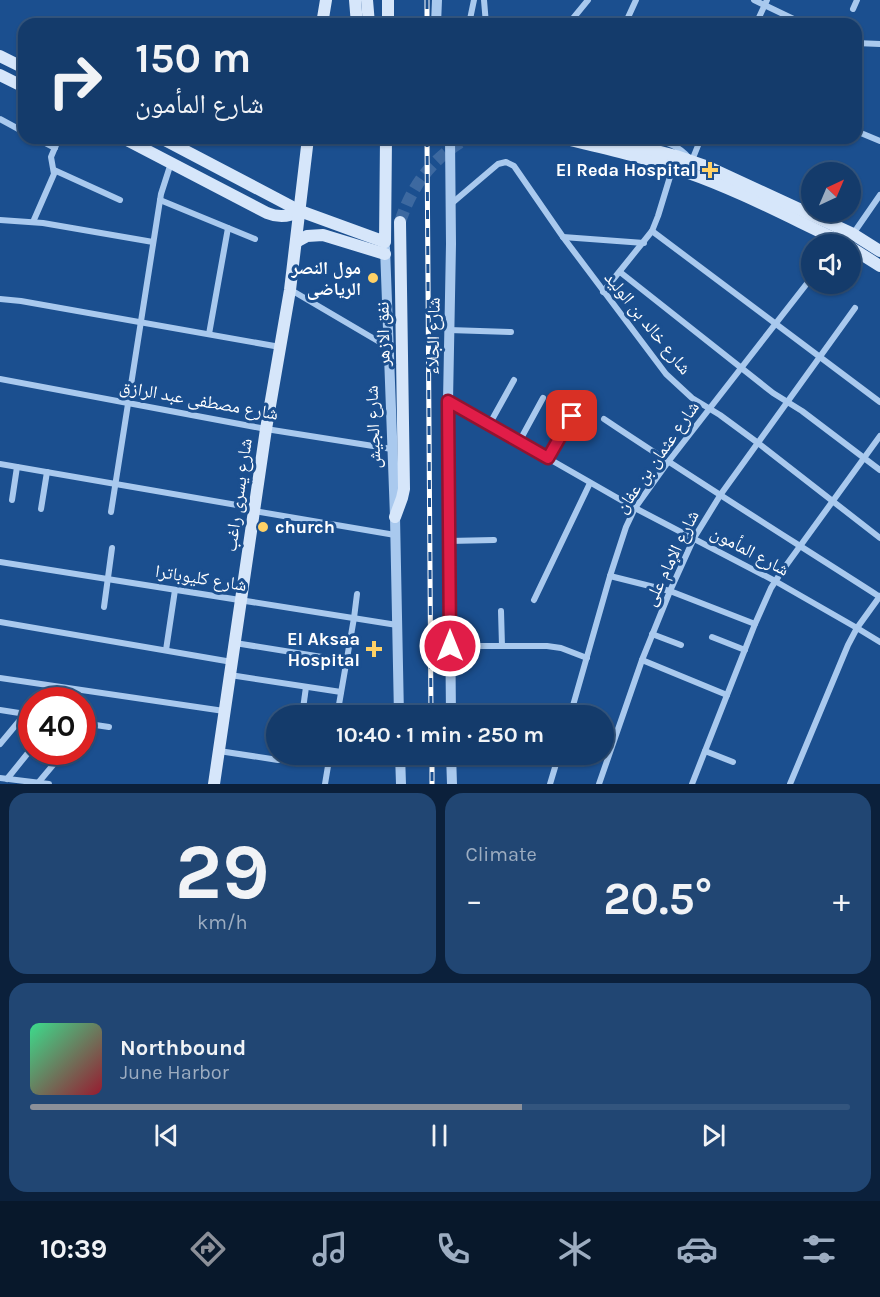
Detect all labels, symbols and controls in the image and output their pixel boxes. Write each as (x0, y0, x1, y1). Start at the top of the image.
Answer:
text: 150 m (135, 33, 251, 83)
icon: right (36, 42, 114, 120)
text: شارع المأمون (135, 88, 264, 120)
place label: El Reda Hospital (556, 159, 696, 181)
marker: El Reda Hospital (701, 161, 719, 179)
north arrow (801, 162, 861, 222)
map controls (801, 162, 861, 294)
button: sound (801, 234, 861, 294)
place label: مول النصر الرياضى (291, 257, 361, 300)
street label: شارع خالد بن الوليد (600, 267, 696, 379)
marker: مول النصر الرياضى (366, 271, 380, 285)
street label: شارع الجلاء (421, 297, 445, 375)
street label: نفق الازهر (371, 301, 395, 368)
street label: شارع مصطفى عبد الرازق (118, 375, 280, 425)
street label: شارع الجيش (361, 385, 385, 469)
pin (546, 390, 597, 441)
street label: شارع عثمان بن عفان (610, 397, 704, 517)
icon: arrive (555, 399, 588, 432)
street label: شارع يسرى راغب (219, 437, 257, 553)
street label: شارع الإمام على (638, 507, 705, 610)
place label: church (275, 516, 335, 538)
marker: church (256, 520, 270, 534)
street label: شارع المأمون (707, 521, 793, 581)
street label: شارع كليوباترا (154, 560, 248, 596)
position arrow (418, 614, 482, 678)
place label: El Aksaa Hospital (287, 628, 360, 671)
marker: El Aksaa Hospital (365, 640, 383, 658)
speed limit sign: 40 (18, 687, 96, 765)
text: 10:40 · 1 min · 250 m (336, 722, 544, 748)
text: 29 (175, 826, 270, 918)
text: Climate (466, 843, 537, 866)
text: 20.5° (603, 873, 712, 925)
text: − (466, 881, 483, 919)
text: + (833, 881, 850, 919)
text: km/h (197, 911, 248, 934)
text: Northbound (120, 1035, 246, 1061)
text: June Harbor (120, 1061, 229, 1084)
icon: previous (150, 1119, 183, 1152)
icon: pause (423, 1119, 456, 1152)
icon: next (697, 1119, 730, 1152)
icon: directions (187, 1228, 229, 1270)
icon: music (309, 1228, 351, 1270)
icon: phone (432, 1228, 474, 1270)
icon: climate (554, 1228, 596, 1270)
icon: car (676, 1228, 718, 1270)
icon: filters (798, 1228, 840, 1270)
text: 10:39 (40, 1233, 107, 1265)

